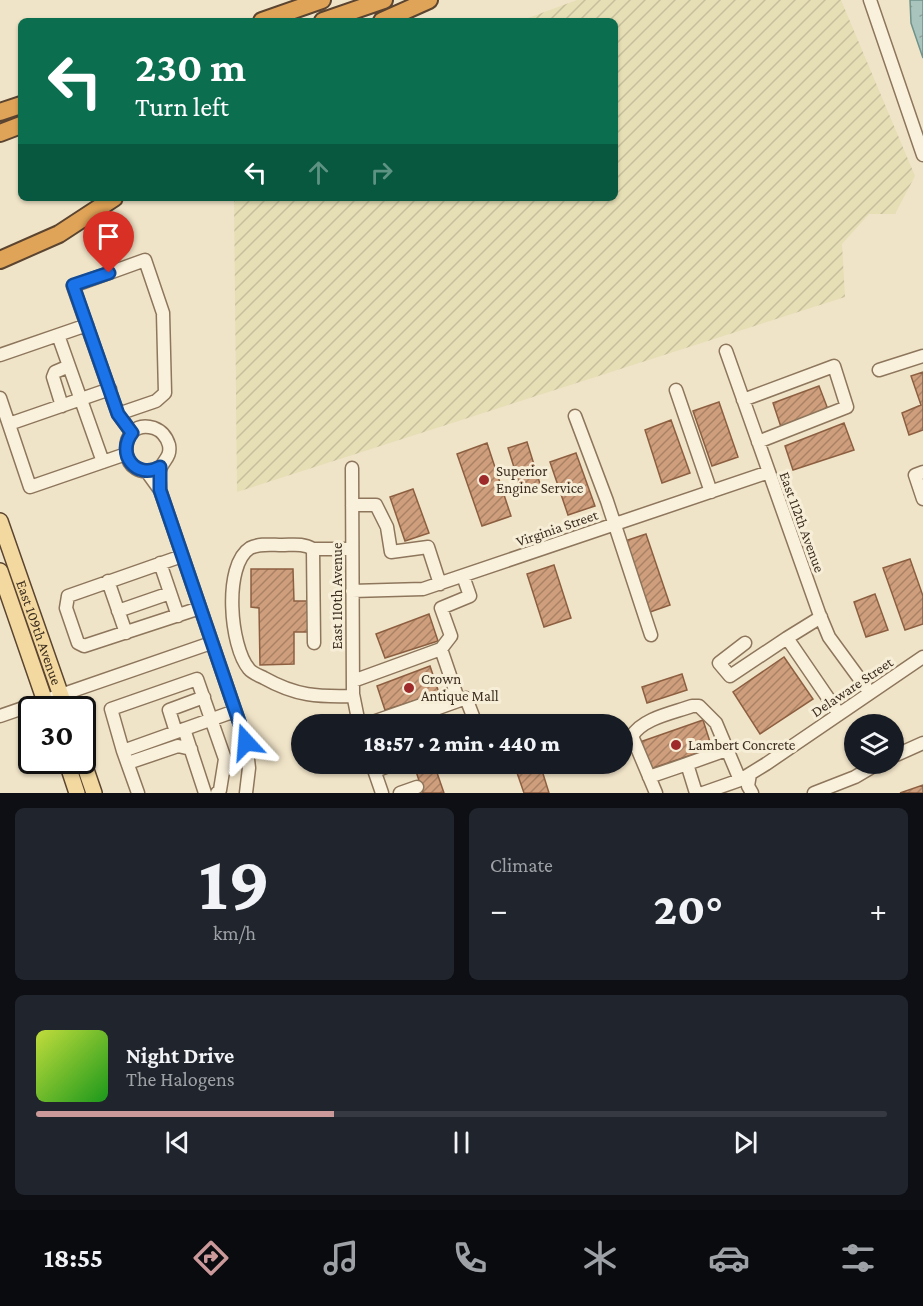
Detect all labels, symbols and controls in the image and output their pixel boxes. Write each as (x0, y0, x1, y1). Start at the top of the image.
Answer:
icon: left (36, 42, 114, 120)
text: 230 m (135, 43, 246, 90)
text: Turn left (135, 92, 229, 122)
icon: left (239, 156, 272, 189)
icon: ahead (302, 156, 335, 189)
icon: right (365, 156, 398, 189)
pin (83, 211, 134, 273)
icon: arrive (92, 220, 125, 253)
place label: Superior Engine Service (496, 463, 584, 497)
street label: East 112th Avenue (776, 470, 828, 575)
marker: Superior Engine Service (477, 473, 491, 487)
street label: Virginia Street (514, 506, 601, 550)
street label: East 110th Avenue (329, 542, 345, 650)
street label: East 109th Avenue (13, 578, 65, 687)
street label: Delaware Street (808, 653, 897, 720)
place label: Crown Antique Mall (421, 671, 499, 705)
marker: Crown Antique Mall (402, 681, 416, 695)
speed limit sign: 30 (18, 696, 96, 774)
position arrow (214, 710, 278, 774)
map controls (844, 714, 904, 774)
button: layers (844, 714, 904, 774)
text: 18:57 · 2 min · 440 m (364, 731, 560, 756)
place label: Lambert Concrete (688, 737, 796, 753)
marker: Lambert Concrete (669, 738, 683, 752)
text: 19 (199, 839, 270, 926)
text: Climate (490, 854, 553, 876)
text: 20° (654, 884, 723, 934)
text: − (490, 891, 507, 928)
text: + (870, 891, 887, 928)
text: km/h (213, 922, 256, 944)
text: Night Drive (126, 1043, 234, 1068)
text: The Halogens (126, 1068, 235, 1090)
icon: previous (161, 1126, 194, 1159)
icon: pause (445, 1126, 478, 1159)
icon: next (729, 1126, 762, 1159)
icon: directions (190, 1237, 232, 1279)
icon: music (320, 1237, 362, 1279)
icon: phone (449, 1237, 491, 1279)
icon: climate (579, 1237, 621, 1279)
icon: car (708, 1237, 750, 1279)
icon: filters (837, 1237, 879, 1279)
text: 18:55 (44, 1243, 103, 1273)

